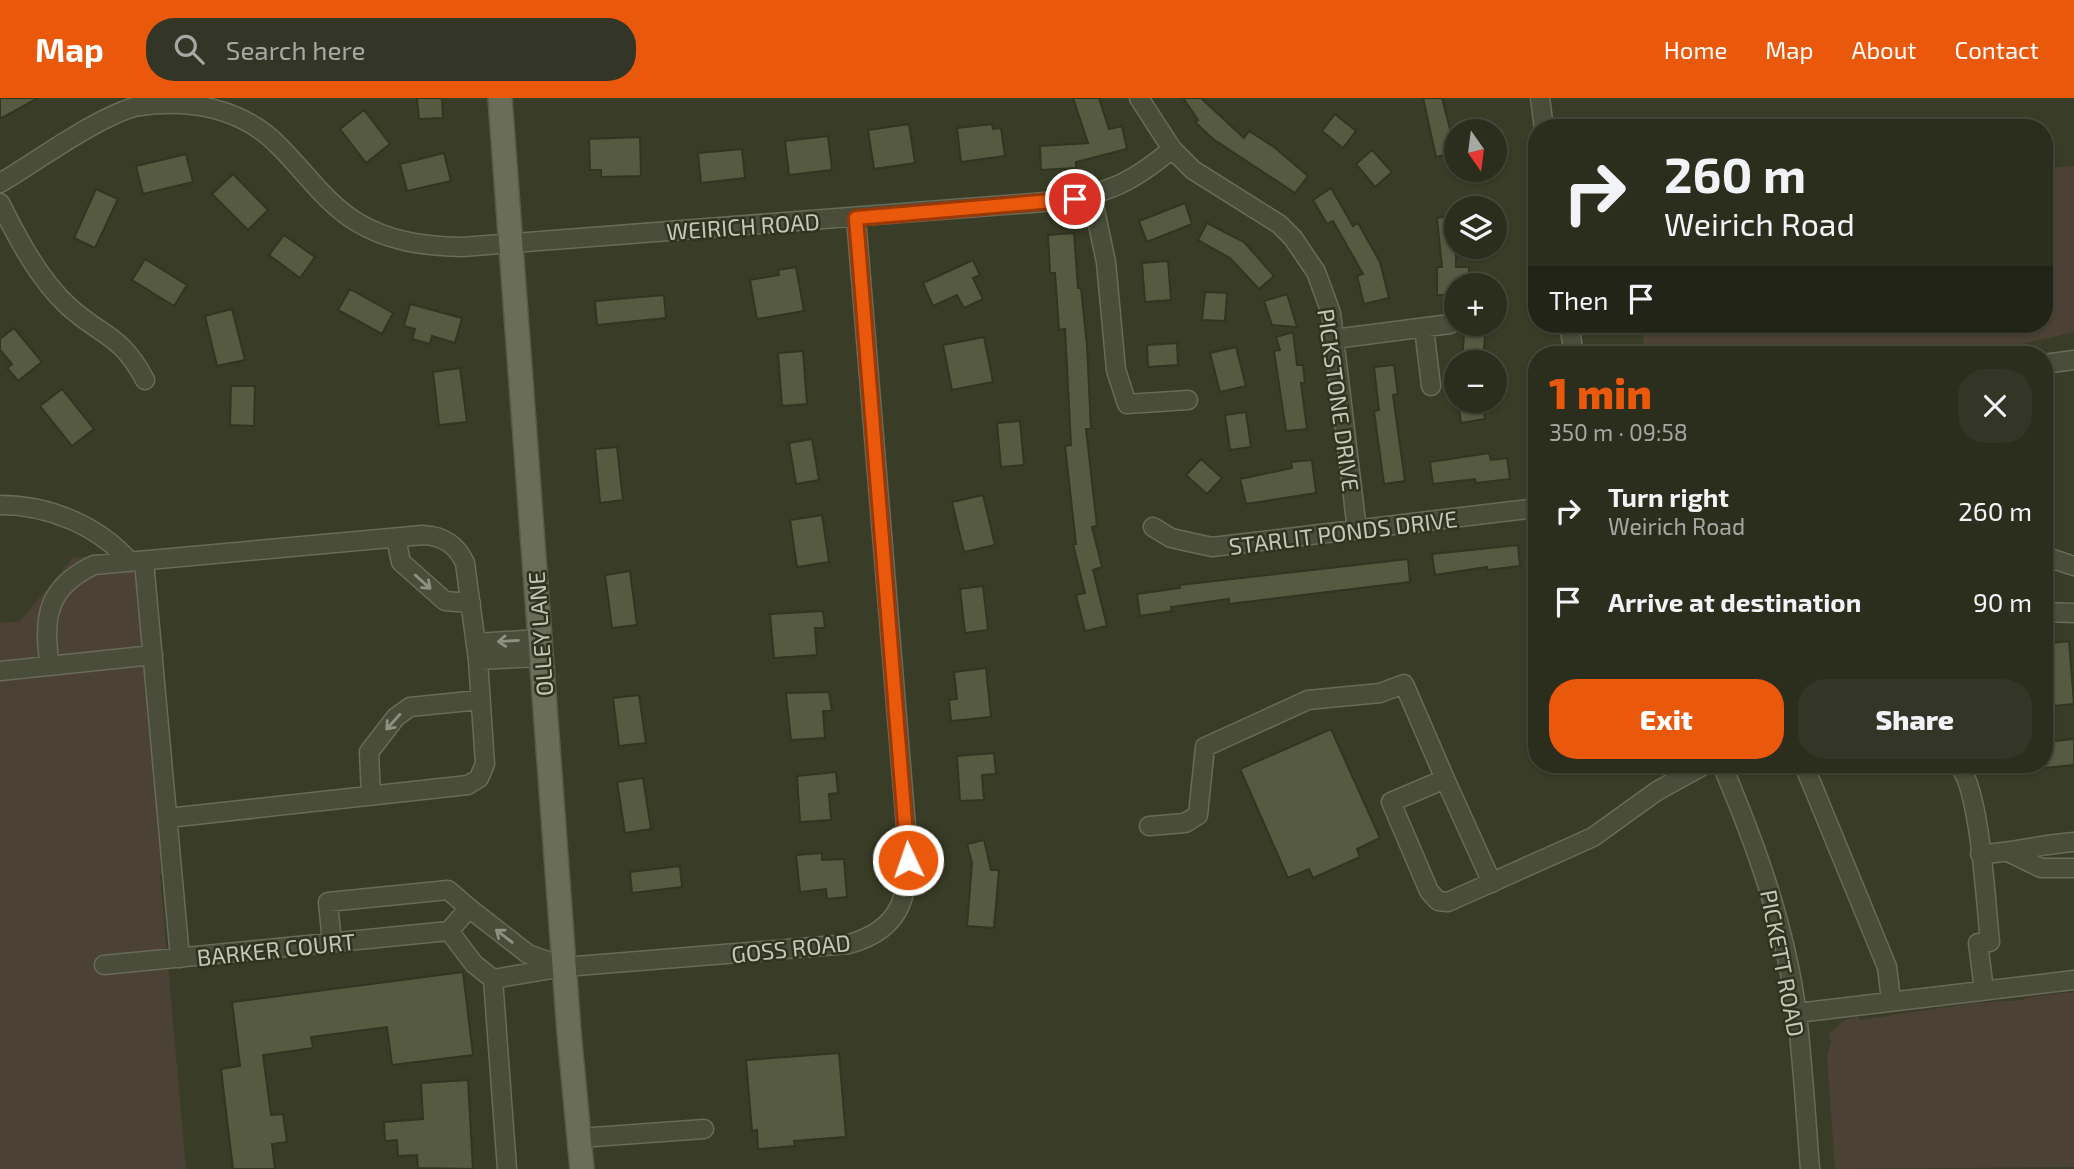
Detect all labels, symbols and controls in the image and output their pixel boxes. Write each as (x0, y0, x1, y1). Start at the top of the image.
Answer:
search box (146, 18, 636, 81)
text: Map (35, 29, 104, 69)
icon: search (170, 30, 208, 68)
text: Search here (226, 34, 365, 65)
text: Home (1664, 35, 1727, 64)
text: Map (1765, 35, 1813, 64)
text: About (1851, 35, 1917, 64)
text: Contact (1955, 35, 2039, 64)
north arrow (1444, 119, 1507, 182)
map controls (1444, 119, 1507, 413)
text: 260 m (1664, 144, 1806, 203)
icon: right (1549, 147, 1640, 238)
pin (1045, 169, 1105, 229)
icon: arrive (1056, 180, 1094, 218)
button: layers (1444, 196, 1507, 259)
text: Weirich Road (1664, 204, 1855, 242)
street label: WEIRICH ROAD (665, 207, 821, 245)
button: + (1444, 273, 1507, 336)
icon: arrive (1622, 280, 1660, 318)
text: Then (1549, 284, 1608, 315)
street label: PICKSTONE DRIVE (1312, 307, 1366, 493)
button: − (1444, 350, 1507, 413)
text: 1 min (1549, 367, 1652, 417)
button: close (1958, 369, 2032, 443)
text: 350 m · 09:58 (1549, 418, 1688, 446)
text: Turn right (1608, 481, 1729, 512)
icon: right (1549, 492, 1587, 530)
text: 260 m (1958, 495, 2032, 526)
street label: STARLIT PONDS DRIVE (1227, 504, 1459, 560)
text: Weirich Road (1608, 512, 1745, 540)
street label: OLLEY LANE (522, 571, 558, 697)
one-way arrow (414, 574, 432, 590)
icon: arrive (1549, 583, 1587, 621)
text: Arrive at destination (1608, 586, 1861, 617)
text: 90 m (1973, 586, 2032, 617)
one-way arrow (497, 635, 520, 648)
button: Exit (1549, 679, 1784, 759)
button: Share (1798, 679, 2032, 759)
one-way arrow (385, 713, 401, 731)
position arrow (871, 823, 945, 897)
street label: PICKETT ROAD (1755, 887, 1811, 1039)
street label: BARKER COURT (195, 927, 357, 971)
one-way arrow (496, 928, 514, 943)
street label: GOSS ROAD (730, 928, 852, 968)

